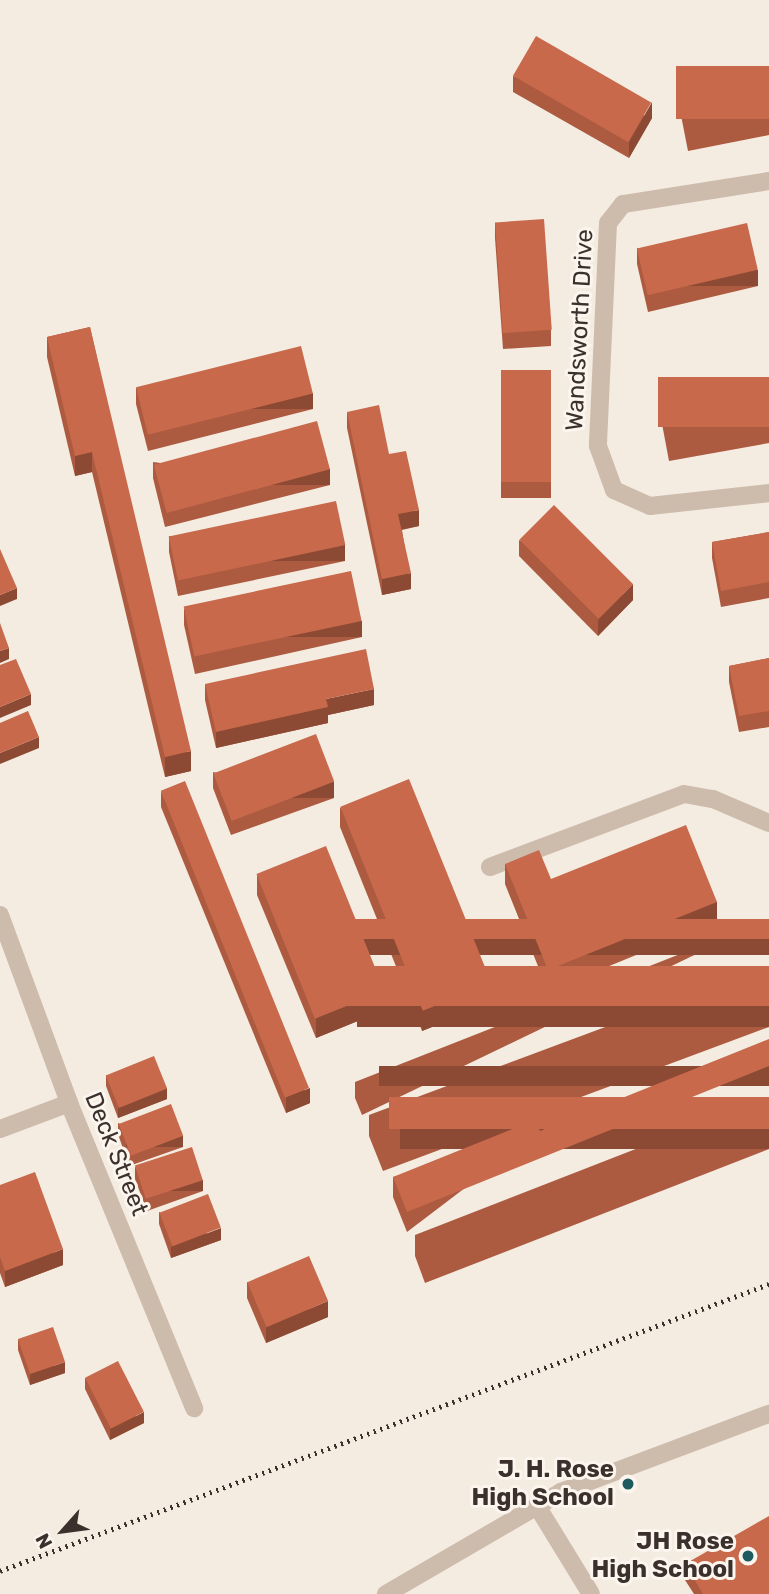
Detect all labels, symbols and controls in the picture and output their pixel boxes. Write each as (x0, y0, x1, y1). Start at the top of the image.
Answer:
street label: Wandsworth Drive (560, 228, 600, 432)
street label: Deck Street (78, 1088, 154, 1220)
place label: J. H. Rose High School (471, 1456, 614, 1512)
marker: J. H. Rose High School (620, 1476, 636, 1492)
north arrow (28, 1496, 98, 1566)
place label: JH Rose High School (591, 1528, 734, 1584)
text: N (31, 1530, 57, 1553)
marker: JH Rose High School (740, 1548, 756, 1564)

